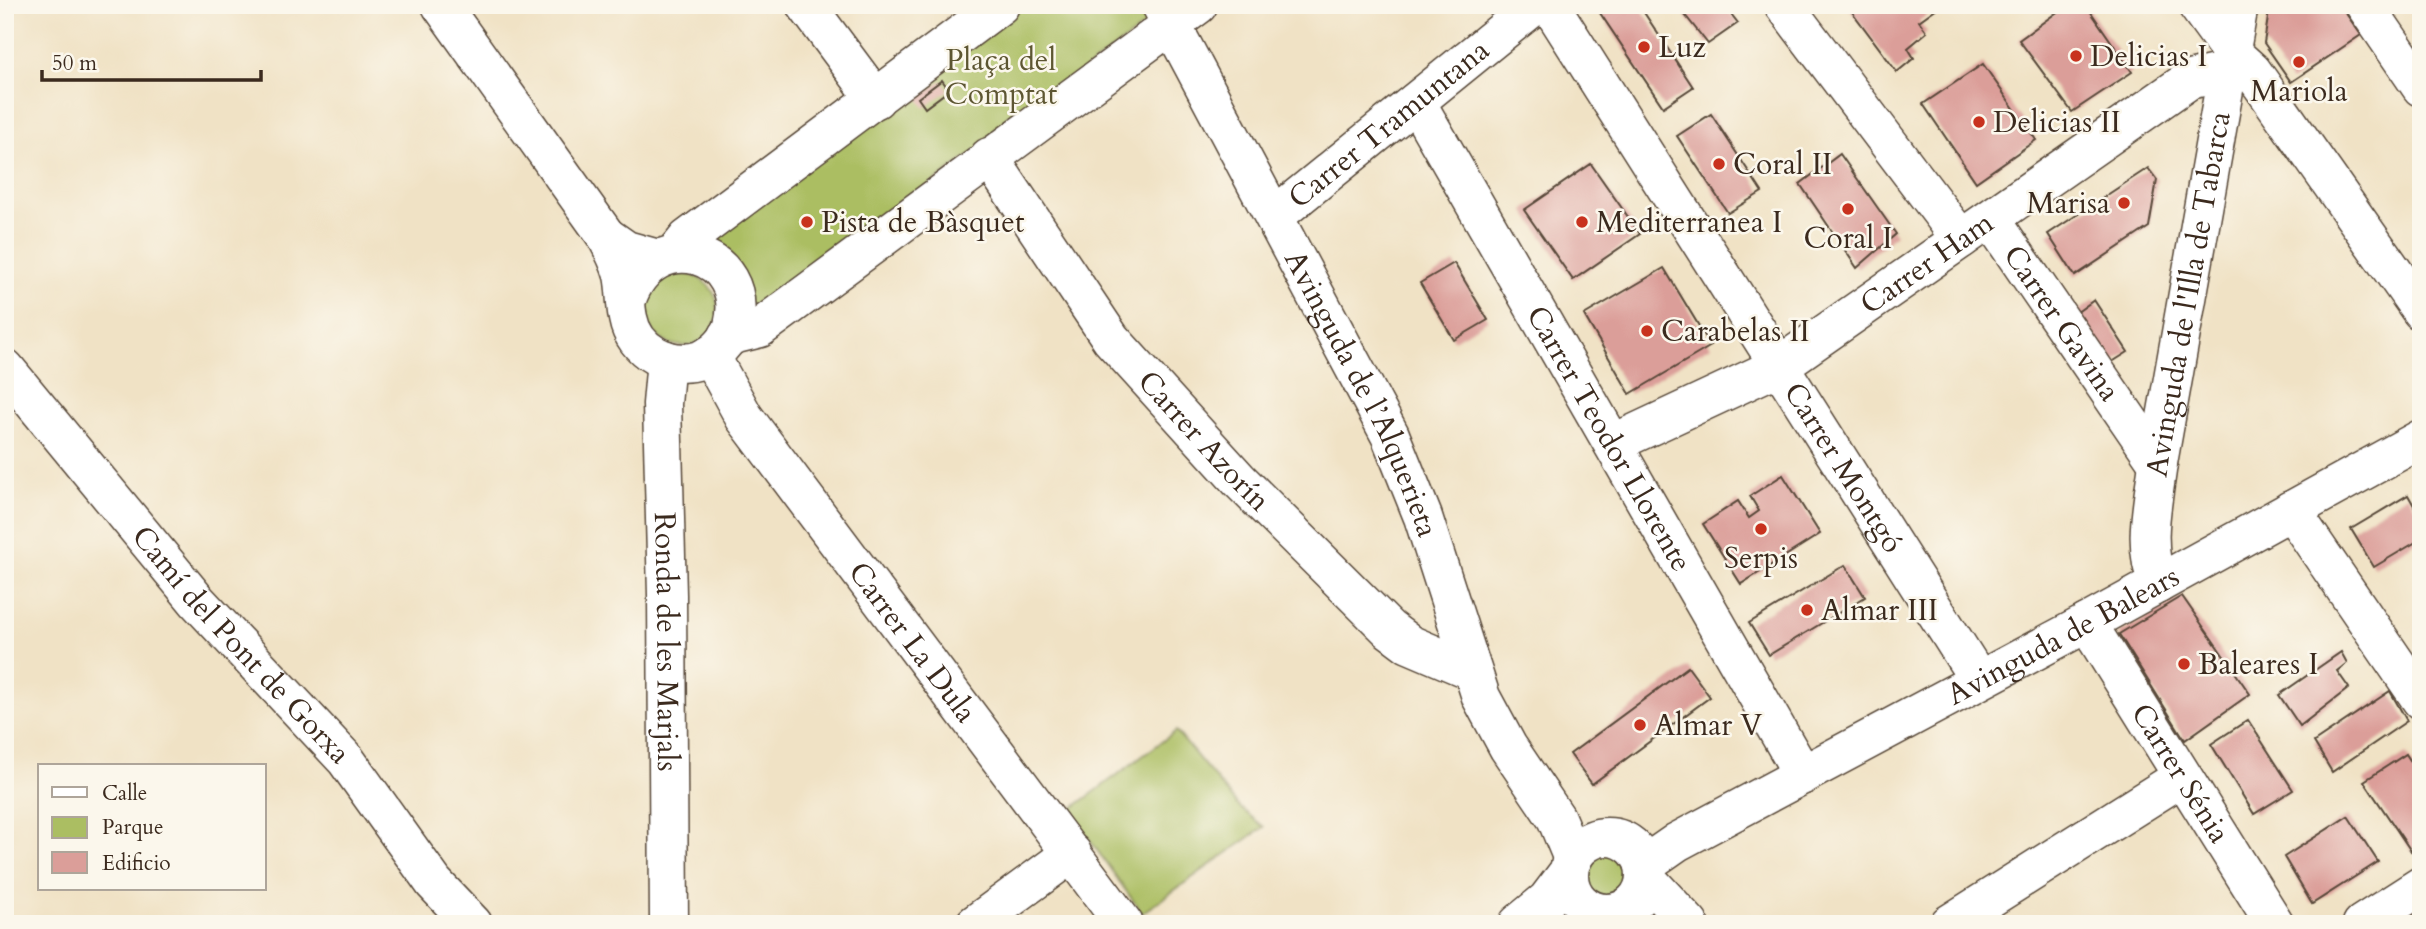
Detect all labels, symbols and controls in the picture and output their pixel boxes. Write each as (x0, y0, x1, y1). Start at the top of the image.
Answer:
place label: Luz (1658, 27, 1707, 68)
street label: Carrer Tramuntana (1279, 30, 1498, 218)
place label: Delicias I (2090, 36, 2207, 77)
scale bar (42, 38, 261, 82)
marker: Luz (1636, 39, 1652, 55)
park label: Plaça del Comptat (945, 40, 1058, 115)
marker: Delicias I (2068, 48, 2084, 64)
text: 50 m (52, 49, 97, 78)
marker: Mariola (2291, 54, 2307, 70)
place label: Mariola (2250, 71, 2348, 112)
place label: Delicias II (1993, 102, 2121, 143)
street label: Avinguda de l'Illa de Tabarca (2136, 108, 2240, 479)
marker: Delicias II (1971, 114, 1987, 130)
place label: Coral II (1733, 144, 1832, 185)
marker: Coral II (1711, 156, 1727, 172)
place label: Marisa (2026, 183, 2110, 224)
marker: Marisa (2116, 195, 2132, 211)
marker: Coral I (1840, 201, 1856, 217)
place label: Pista de Bàsquet (821, 202, 1025, 243)
place label: Mediterranea I (1596, 202, 1782, 243)
street label: Carrer Ham (1852, 202, 2002, 324)
marker: Pista de Bàsquet (799, 214, 815, 230)
marker: Mediterranea I (1574, 214, 1590, 230)
place label: Coral I (1804, 218, 1893, 259)
street label: Carrer Gavina (1994, 237, 2130, 409)
street label: Avinguda de l’Alquerieta (1275, 243, 1449, 542)
street label: Carrer Teodor Llorente (1517, 298, 1702, 579)
place label: Carabelas II (1661, 311, 1810, 352)
marker: Carabelas II (1639, 323, 1655, 339)
street label: Carrer Azorín (1129, 361, 1279, 520)
street label: Carrer Montgó (1774, 374, 1913, 561)
street label: Ronda de les Marjals (644, 512, 689, 772)
street label: Camí del Pont de Gorxa (123, 517, 360, 773)
marker: Serpis (1753, 521, 1769, 537)
place label: Serpis (1724, 538, 1798, 579)
street label: Carrer La Dula (839, 553, 986, 731)
street label: Avinguda de Balears (1939, 556, 2186, 715)
place label: Almar III (1821, 590, 1938, 631)
marker: Almar III (1799, 602, 1815, 618)
place label: Baleares I (2198, 644, 2318, 685)
marker: Baleares I (2176, 656, 2192, 672)
street label: Carrer Sénia (2122, 695, 2240, 851)
place label: Almar V (1654, 705, 1762, 746)
marker: Almar V (1632, 717, 1648, 733)
legend (38, 764, 266, 890)
text: Calle (102, 779, 147, 808)
text: Parque (102, 813, 163, 842)
text: Edificio (102, 849, 171, 878)

